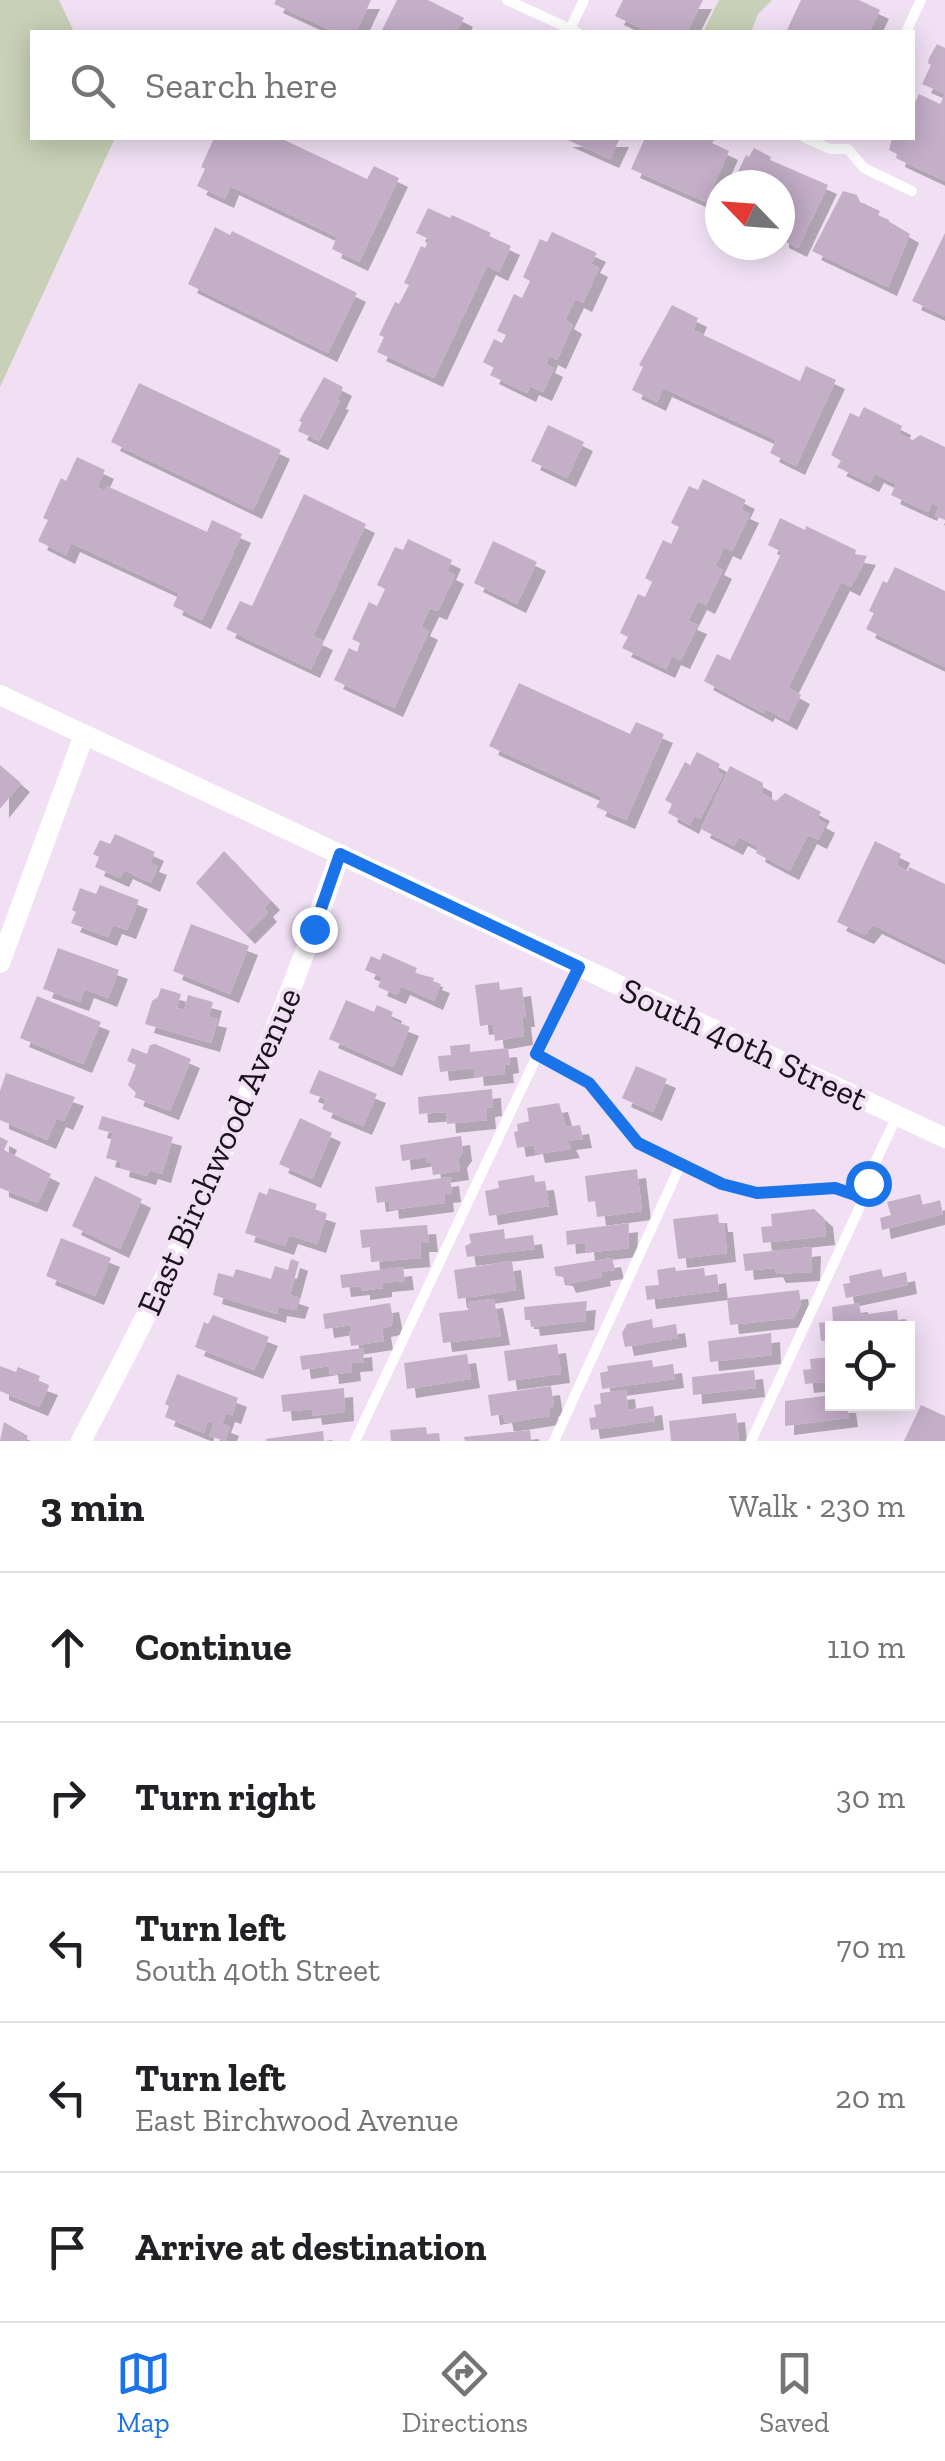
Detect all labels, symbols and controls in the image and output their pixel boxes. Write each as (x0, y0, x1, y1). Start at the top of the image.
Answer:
search box (30, 30, 915, 140)
icon: search (65, 58, 120, 113)
text: Search here (145, 62, 337, 108)
north arrow (705, 170, 795, 260)
route end (292, 907, 338, 953)
street label: South 40th Street (614, 968, 874, 1120)
street label: East Birchwood Avenue (128, 981, 310, 1321)
route start (846, 1161, 892, 1207)
map controls (825, 1321, 915, 1411)
button: locate (825, 1321, 915, 1411)
text: 3 min (40, 1481, 145, 1532)
text: Walk · 230 m (729, 1487, 905, 1525)
icon: ahead (40, 1620, 95, 1675)
text: Continue (135, 1624, 292, 1670)
text: 110 m (827, 1628, 905, 1666)
icon: right (40, 1770, 95, 1825)
text: Turn right (135, 1774, 315, 1820)
text: 30 m (836, 1778, 905, 1816)
text: Turn left (135, 1905, 286, 1951)
icon: left (40, 1920, 95, 1975)
text: 70 m (837, 1928, 905, 1966)
text: South 40th Street (135, 1951, 380, 1989)
text: Turn left (135, 2055, 286, 2101)
icon: left (40, 2070, 95, 2125)
text: 20 m (835, 2078, 905, 2116)
text: East Birchwood Avenue (135, 2101, 459, 2139)
icon: arrive (40, 2220, 95, 2275)
text: Arrive at destination (135, 2224, 486, 2270)
tab: Map (116, 2346, 171, 2439)
tab: Directions (402, 2346, 528, 2439)
tab: Saved (759, 2346, 829, 2439)

